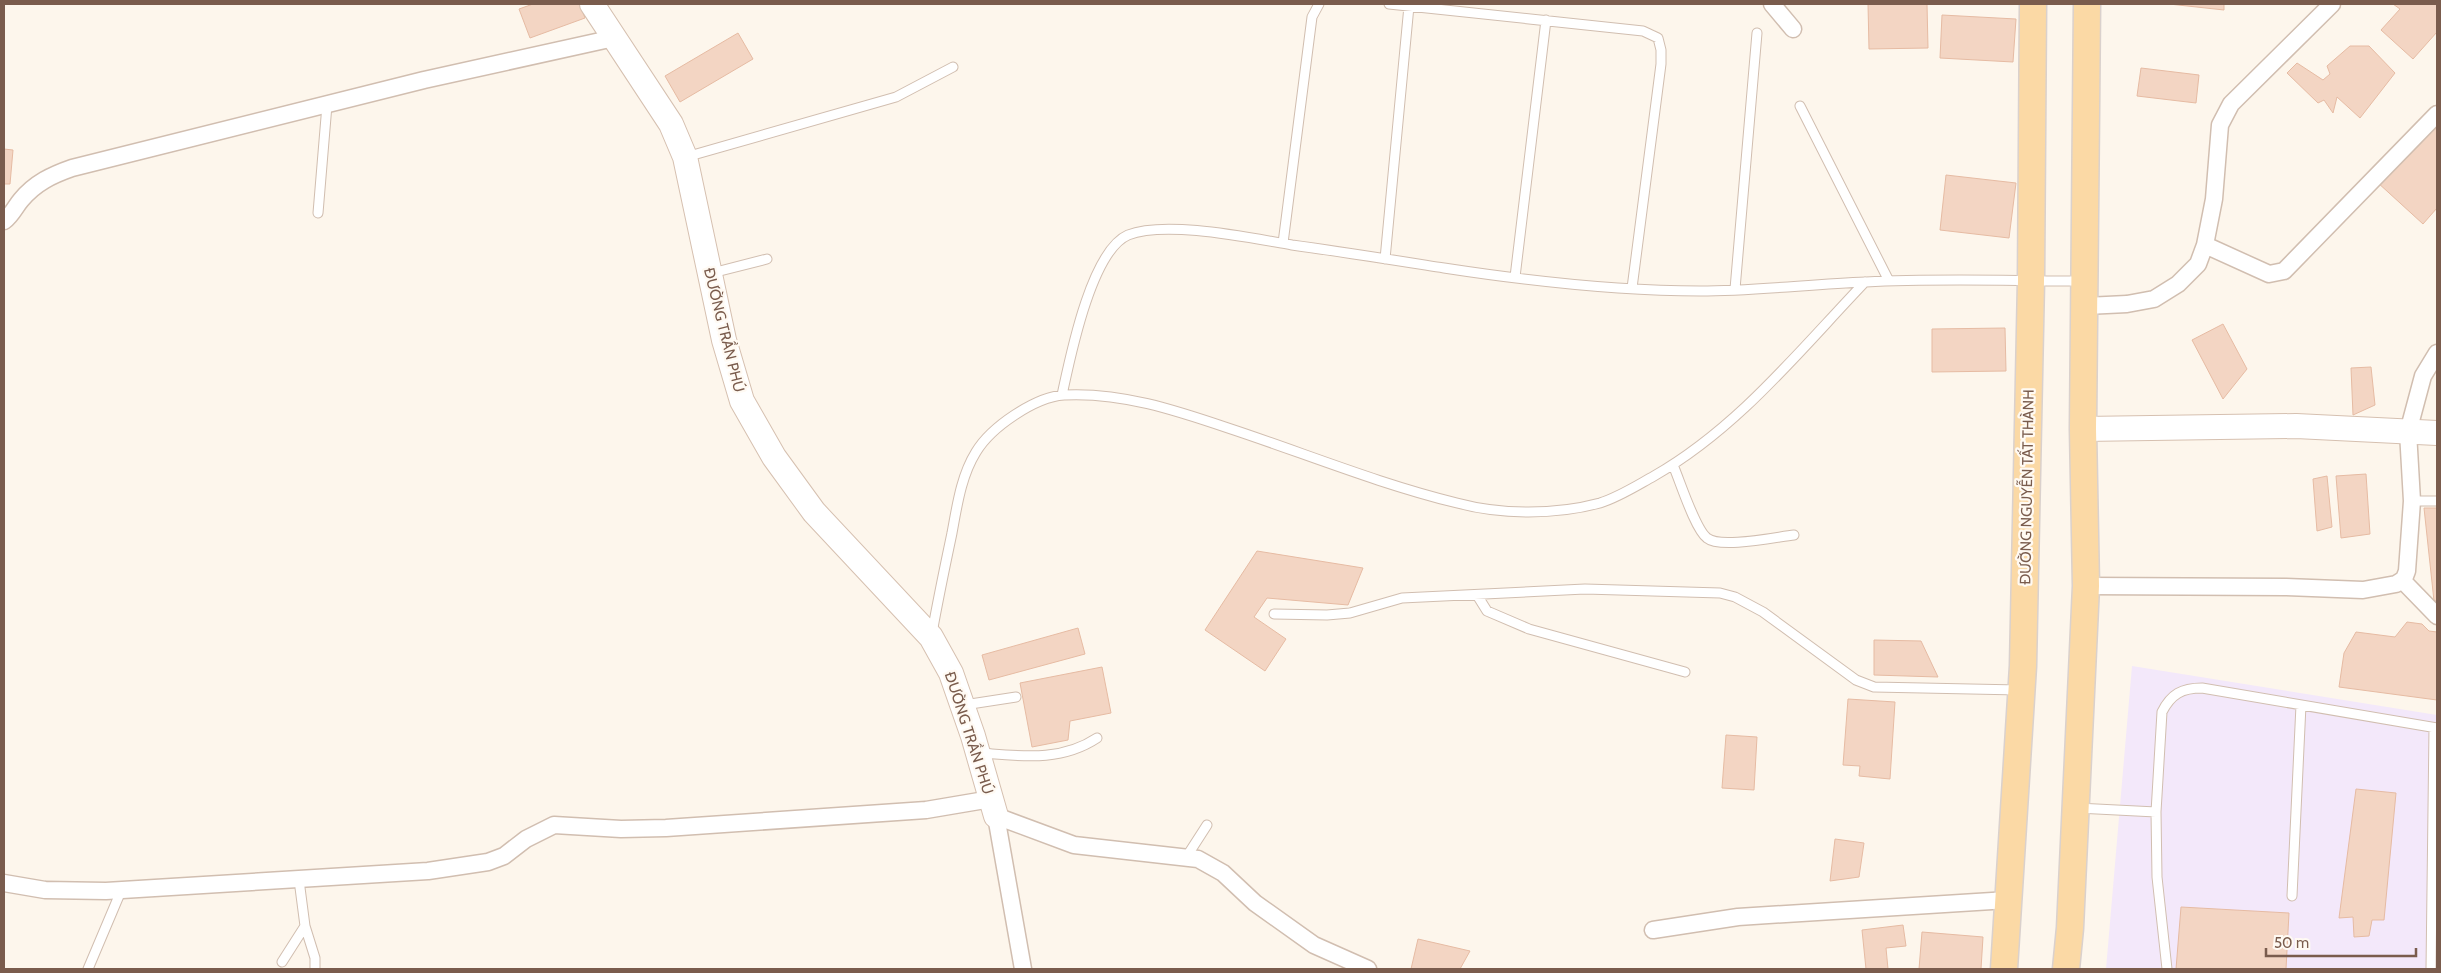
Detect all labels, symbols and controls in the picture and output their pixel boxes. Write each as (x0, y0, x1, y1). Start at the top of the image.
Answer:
street label: ĐƯỜNG TRẦN PHÚ (700, 265, 750, 394)
street label: ĐƯỜNG NGUYỄN TẤT THÀNH (2013, 389, 2038, 585)
street label: ĐƯỜNG TRẦN PHÚ (941, 669, 999, 796)
scale bar (2266, 926, 2416, 958)
text: 50 m (2274, 934, 2309, 952)

